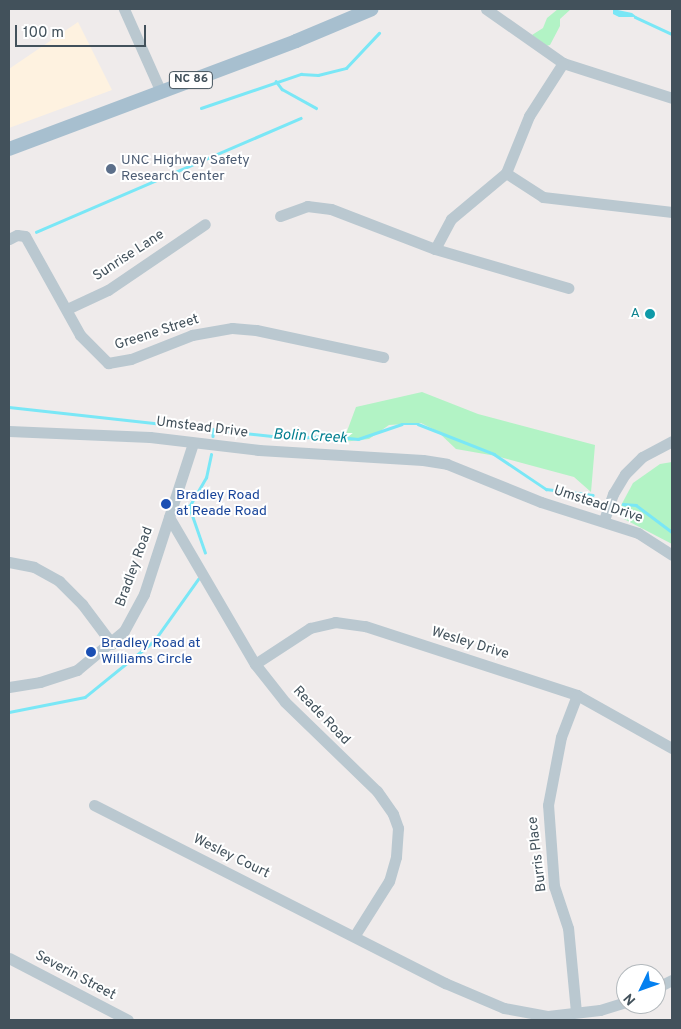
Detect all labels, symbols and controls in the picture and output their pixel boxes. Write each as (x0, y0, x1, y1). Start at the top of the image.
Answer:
scale bar (18, 15, 149, 47)
text: 100 m (23, 24, 64, 43)
road number: NC 86 (168, 70, 214, 90)
place label: UNC Highway Safety Research Center (121, 153, 250, 186)
marker: UNC Highway Safety Research Center (105, 163, 117, 175)
street label: Sunrise Lane (90, 227, 168, 285)
place label: A (630, 306, 640, 322)
marker: A (644, 308, 656, 320)
street label: Greene Street (113, 311, 201, 355)
street label: Umstead Drive (155, 414, 249, 442)
water label: Bolin Creek (272, 426, 348, 448)
street label: Umstead Drive (551, 483, 645, 527)
place label: Bradley Road at Reade Road (176, 488, 267, 520)
marker: Bradley Road at Reade Road (160, 498, 172, 510)
street label: Bradley Road (113, 525, 157, 609)
street label: Wesley Drive (429, 624, 511, 664)
place label: Bradley Road at Williams Circle (101, 636, 201, 669)
marker: Bradley Road at Williams Circle (85, 646, 97, 658)
street label: Reade Road (289, 683, 353, 749)
street label: Burris Place (525, 815, 551, 893)
street label: Wesley Court (190, 831, 272, 883)
street label: Severin Street (32, 948, 118, 1004)
north arrow (616, 964, 666, 1014)
text: N (621, 989, 640, 1008)

